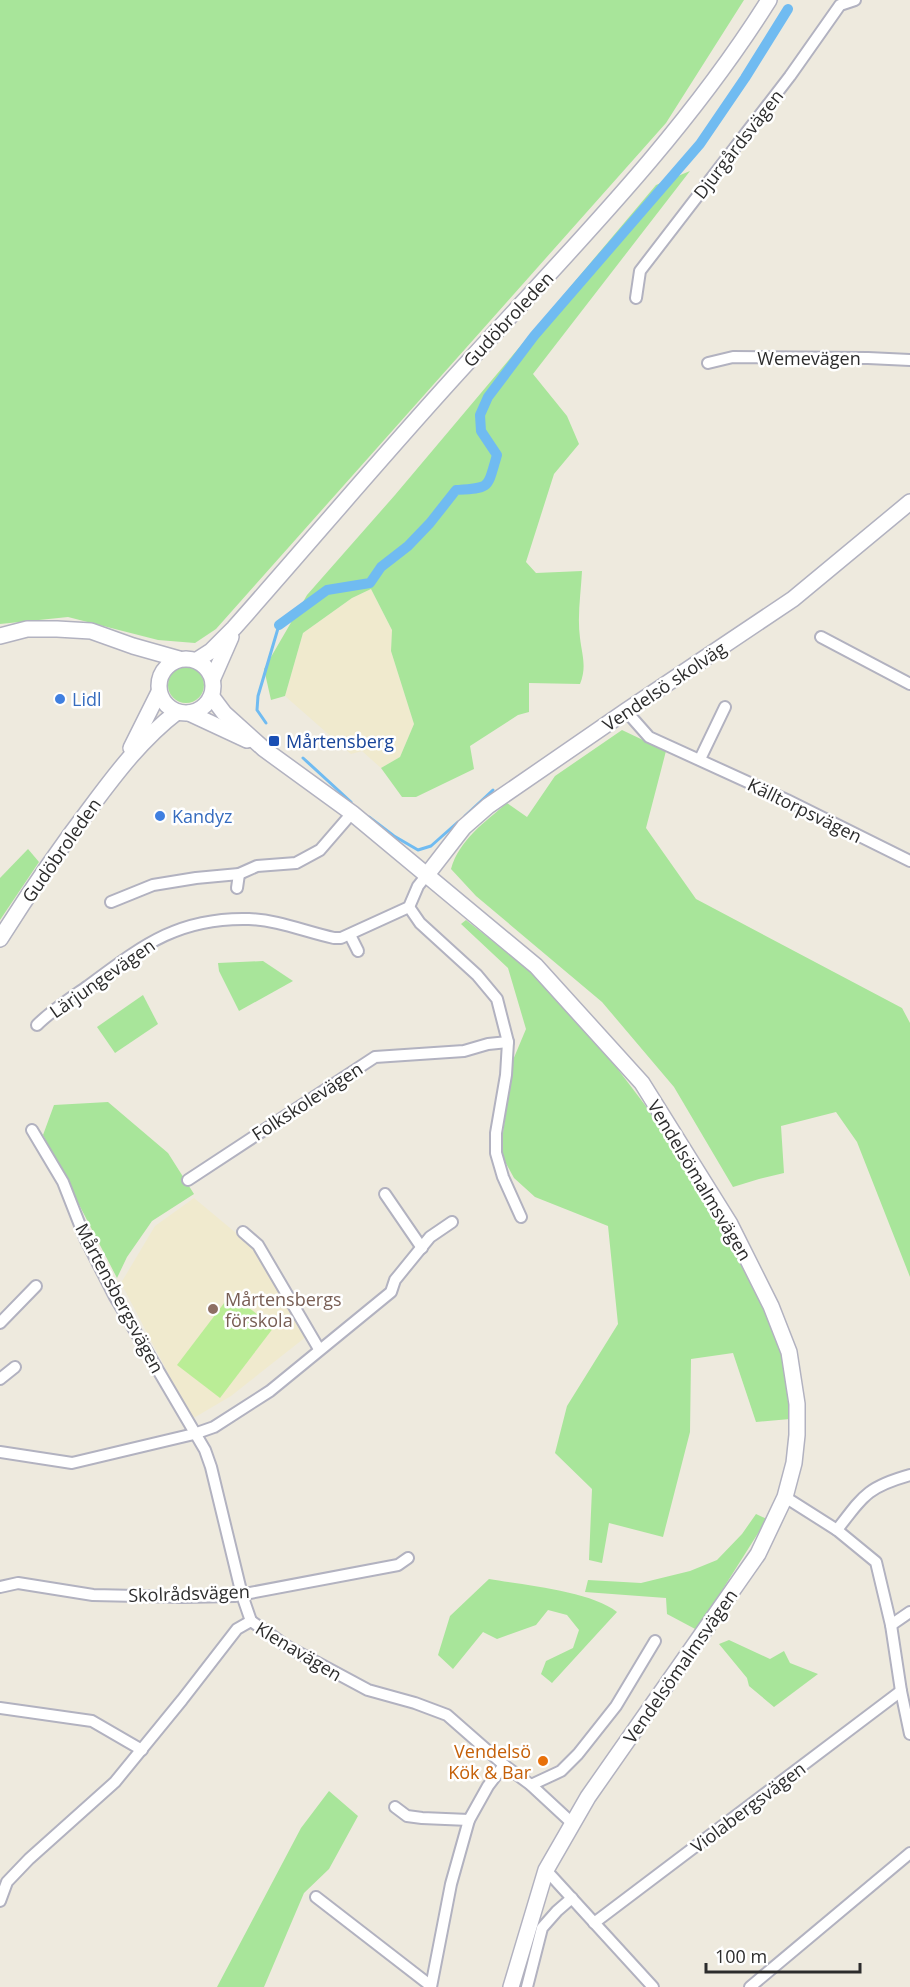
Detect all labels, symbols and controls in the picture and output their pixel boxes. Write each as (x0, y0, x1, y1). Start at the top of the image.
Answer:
street label: Djurgårdsvägen (688, 84, 788, 204)
street label: Gudöbroleden (458, 266, 558, 372)
street label: Wemevägen (757, 346, 861, 370)
street label: Vendelsö skolväg (598, 636, 730, 736)
place label: Lidl (72, 687, 102, 711)
marker: Lidl (53, 692, 67, 706)
place label: Mårtensberg (286, 729, 394, 753)
marker: Mårtensberg (267, 734, 281, 748)
street label: Källtorpsvägen (744, 772, 866, 848)
street label: Gudöbroleden (16, 793, 106, 907)
place label: Kandyz (172, 804, 233, 828)
marker: Kandyz (153, 809, 167, 823)
street label: Lärjungevägen (45, 933, 159, 1023)
street label: Folkskolevägen (247, 1056, 367, 1146)
street label: Vendelsömalmsvägen (643, 1095, 757, 1265)
street label: Mårtensbergsvägen (70, 1219, 170, 1377)
place label: Mårtensbergs förskola (225, 1287, 342, 1332)
marker: Mårtensbergs förskola (206, 1302, 220, 1316)
street label: Skolrådsvägen (128, 1579, 250, 1607)
street label: Vendelsömalmsvägen (618, 1584, 742, 1748)
street label: Klenavägen (251, 1616, 347, 1686)
place label: Vendelsö Kök & Bar (448, 1739, 532, 1784)
marker: Vendelsö Kök & Bar (536, 1754, 550, 1768)
street label: Violabergsvägen (686, 1756, 810, 1858)
scale bar (706, 1936, 860, 1974)
text: 100 m (715, 1944, 767, 1968)

